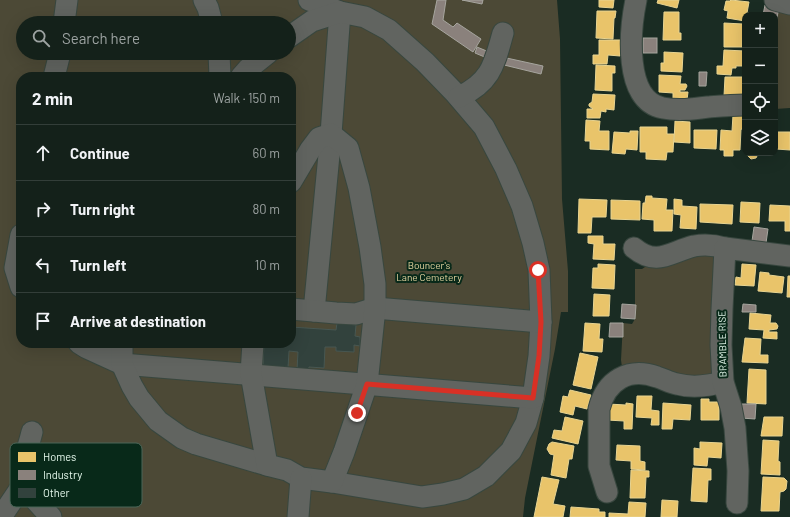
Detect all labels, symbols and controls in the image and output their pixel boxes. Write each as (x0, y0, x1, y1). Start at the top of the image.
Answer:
map controls (742, 12, 778, 156)
button: + (742, 12, 778, 48)
search box (16, 16, 296, 60)
icon: search (30, 27, 52, 49)
text: Search here (62, 29, 140, 47)
button: − (742, 48, 778, 84)
button: locate (742, 84, 778, 120)
text: 2 min (32, 88, 73, 108)
text: Walk · 150 m (213, 90, 280, 106)
button: layers (742, 120, 778, 156)
icon: ahead (32, 142, 54, 164)
text: Continue (70, 144, 130, 162)
text: 60 m (253, 145, 280, 161)
icon: right (32, 198, 54, 220)
text: Turn right (70, 200, 135, 218)
text: 80 m (253, 201, 280, 217)
icon: left (32, 254, 54, 276)
text: Turn left (70, 256, 126, 274)
text: 10 m (255, 257, 280, 273)
park label: Bouncer's Lane Cemetery (396, 259, 462, 283)
route start (529, 261, 547, 279)
icon: arrive (32, 310, 54, 332)
street label: BRAMBLE RISE (715, 311, 729, 377)
text: Arrive at destination (70, 312, 206, 330)
route end (348, 404, 366, 422)
legend (10, 443, 142, 507)
text: Homes (43, 450, 76, 463)
text: Industry (43, 468, 82, 481)
text: Other (43, 486, 70, 499)

